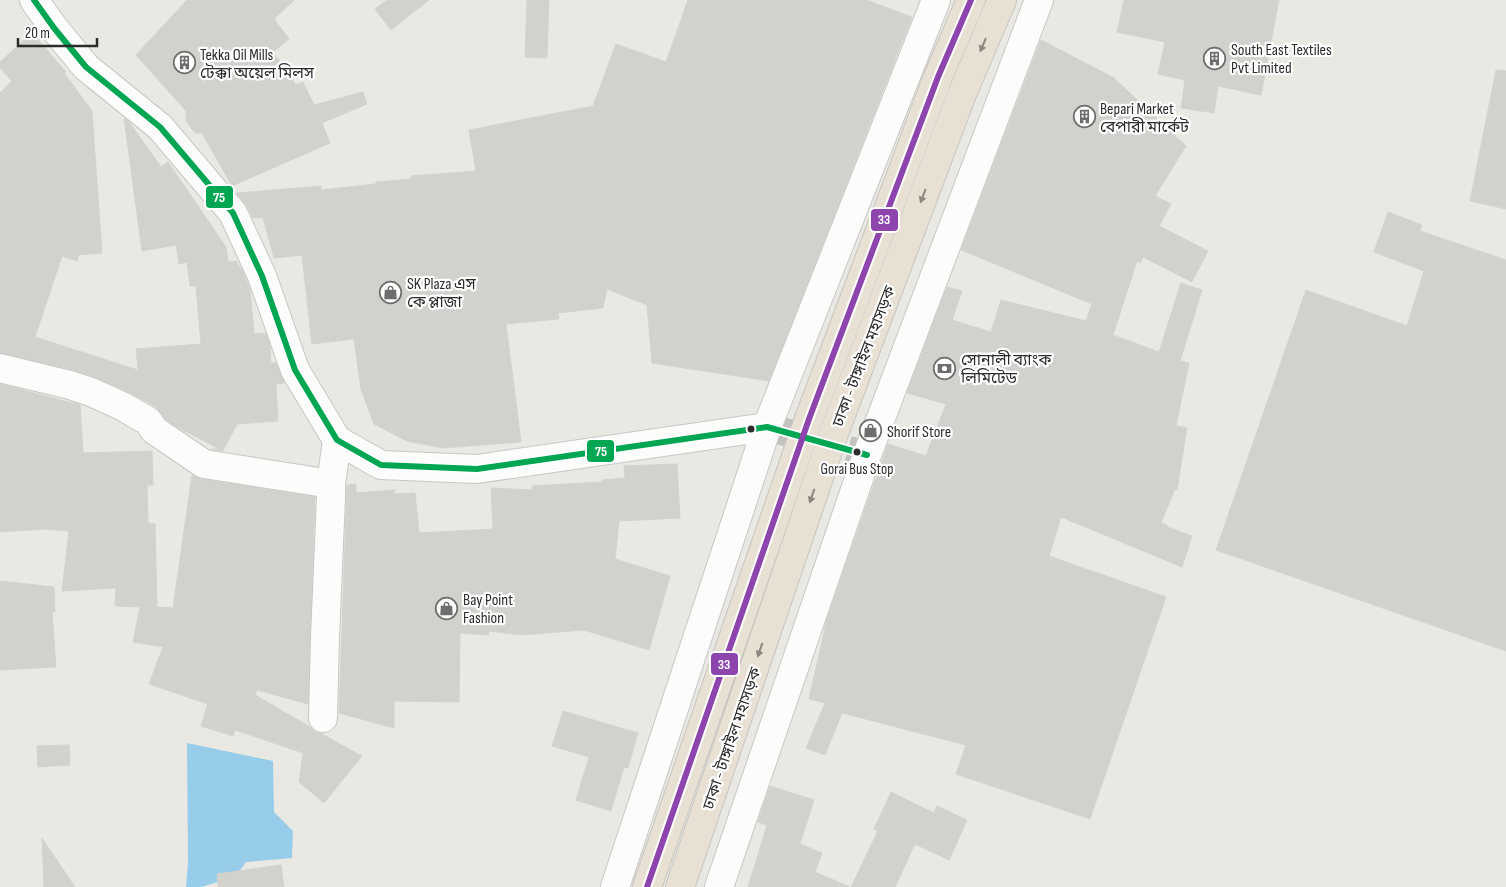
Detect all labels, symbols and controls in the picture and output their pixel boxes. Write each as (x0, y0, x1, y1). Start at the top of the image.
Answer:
scale bar (18, 15, 96, 47)
text: 20 m (25, 24, 50, 43)
one-way arrow (978, 38, 986, 52)
place label: South East Textiles Pvt Limited (1231, 41, 1332, 78)
place label: Tekka Oil Mills টেক্কা অয়েল মিলস (200, 46, 315, 83)
building icon: South East Textiles Pvt Limited (1203, 46, 1227, 70)
building icon: Tekka Oil Mills টেক্কা অয়েল মিলস (172, 51, 196, 75)
place label: Bepari Market বেপারী মার্কেট (1100, 100, 1189, 137)
building icon: Bepari Market বেপারী মার্কেট (1072, 105, 1096, 129)
line badge: 75 (205, 185, 234, 209)
text: 75 (213, 189, 225, 206)
one-way arrow (919, 189, 927, 204)
line badge: 33 (870, 208, 899, 232)
text: 33 (878, 211, 890, 228)
place label: SK Plaza এস কে প্লাজা (407, 275, 477, 312)
shop icon: SK Plaza এস কে প্লাজা (379, 280, 403, 304)
street label: ঢাকা - টাঙ্গাইল মহাসড়ক (828, 282, 900, 430)
place label: সোনালী ব্যাংক লিমিটেড (960, 350, 1053, 388)
bank icon: সোনালী ব্যাংক লিমিটেড (933, 356, 957, 380)
shop icon: Shorif Store (859, 419, 883, 443)
place label: Shorif Store (887, 423, 951, 442)
unlabelled marker (746, 424, 756, 434)
line badge: 75 (586, 439, 615, 463)
text: 75 (595, 443, 607, 460)
marker: Gorai Bus Stop (852, 447, 862, 457)
place label: Gorai Bus Stop (821, 460, 893, 479)
one-way arrow (808, 489, 816, 504)
place label: Bay Point Fashion (463, 591, 513, 628)
shop icon: Bay Point Fashion (435, 596, 459, 620)
one-way arrow (756, 643, 764, 658)
line badge: 33 (710, 652, 739, 676)
text: 33 (718, 656, 730, 673)
street label: ঢাকা - টাঙ্গাইল মহাসড়ক (698, 664, 766, 813)

